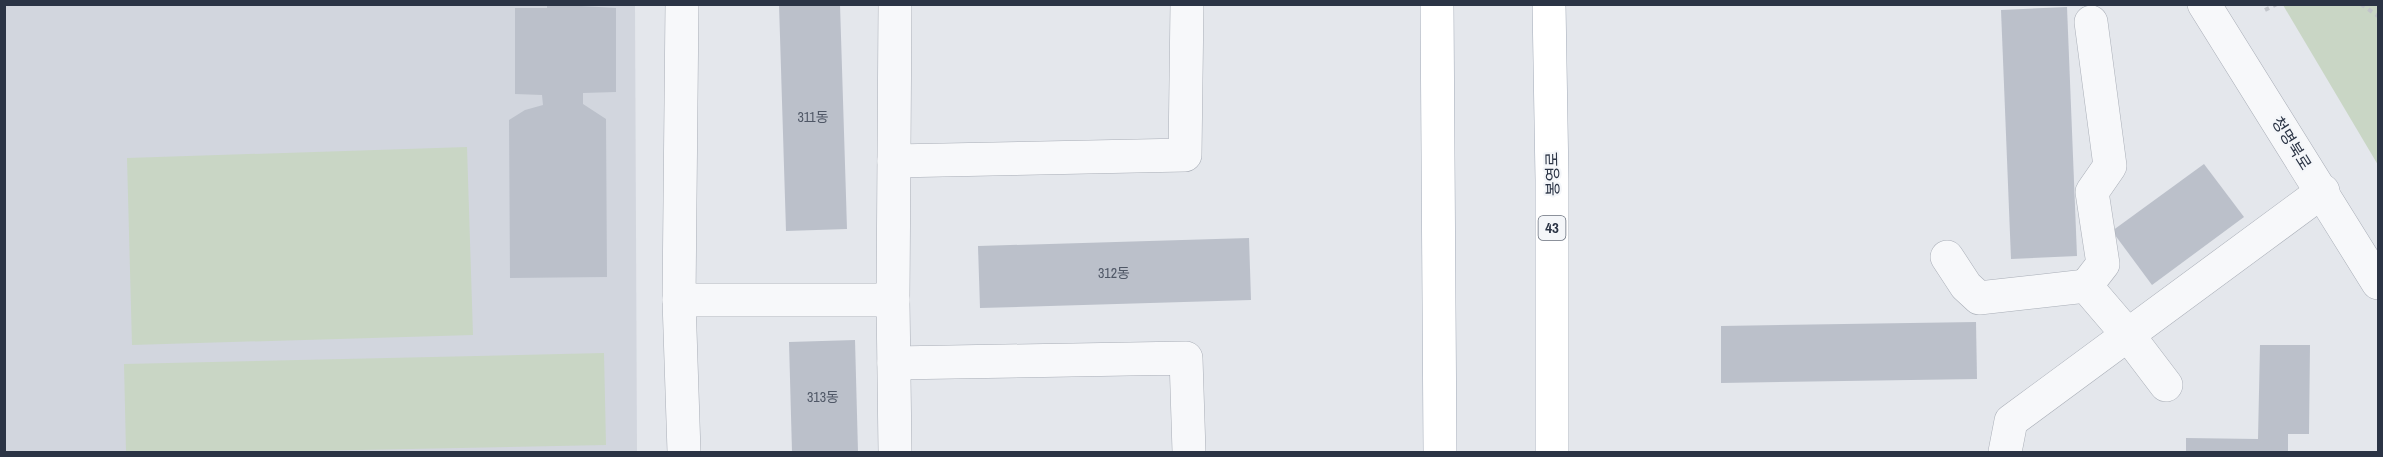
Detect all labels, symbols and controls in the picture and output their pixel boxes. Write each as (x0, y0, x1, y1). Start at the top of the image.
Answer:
house number: 311동 (797, 108, 829, 126)
street label: 청명북로 (2267, 112, 2317, 174)
street label: 봉영로 (1541, 151, 1563, 196)
road number: 43 (1538, 216, 1566, 240)
house number: 312동 (1098, 264, 1130, 282)
house number: 313동 (807, 388, 839, 406)

